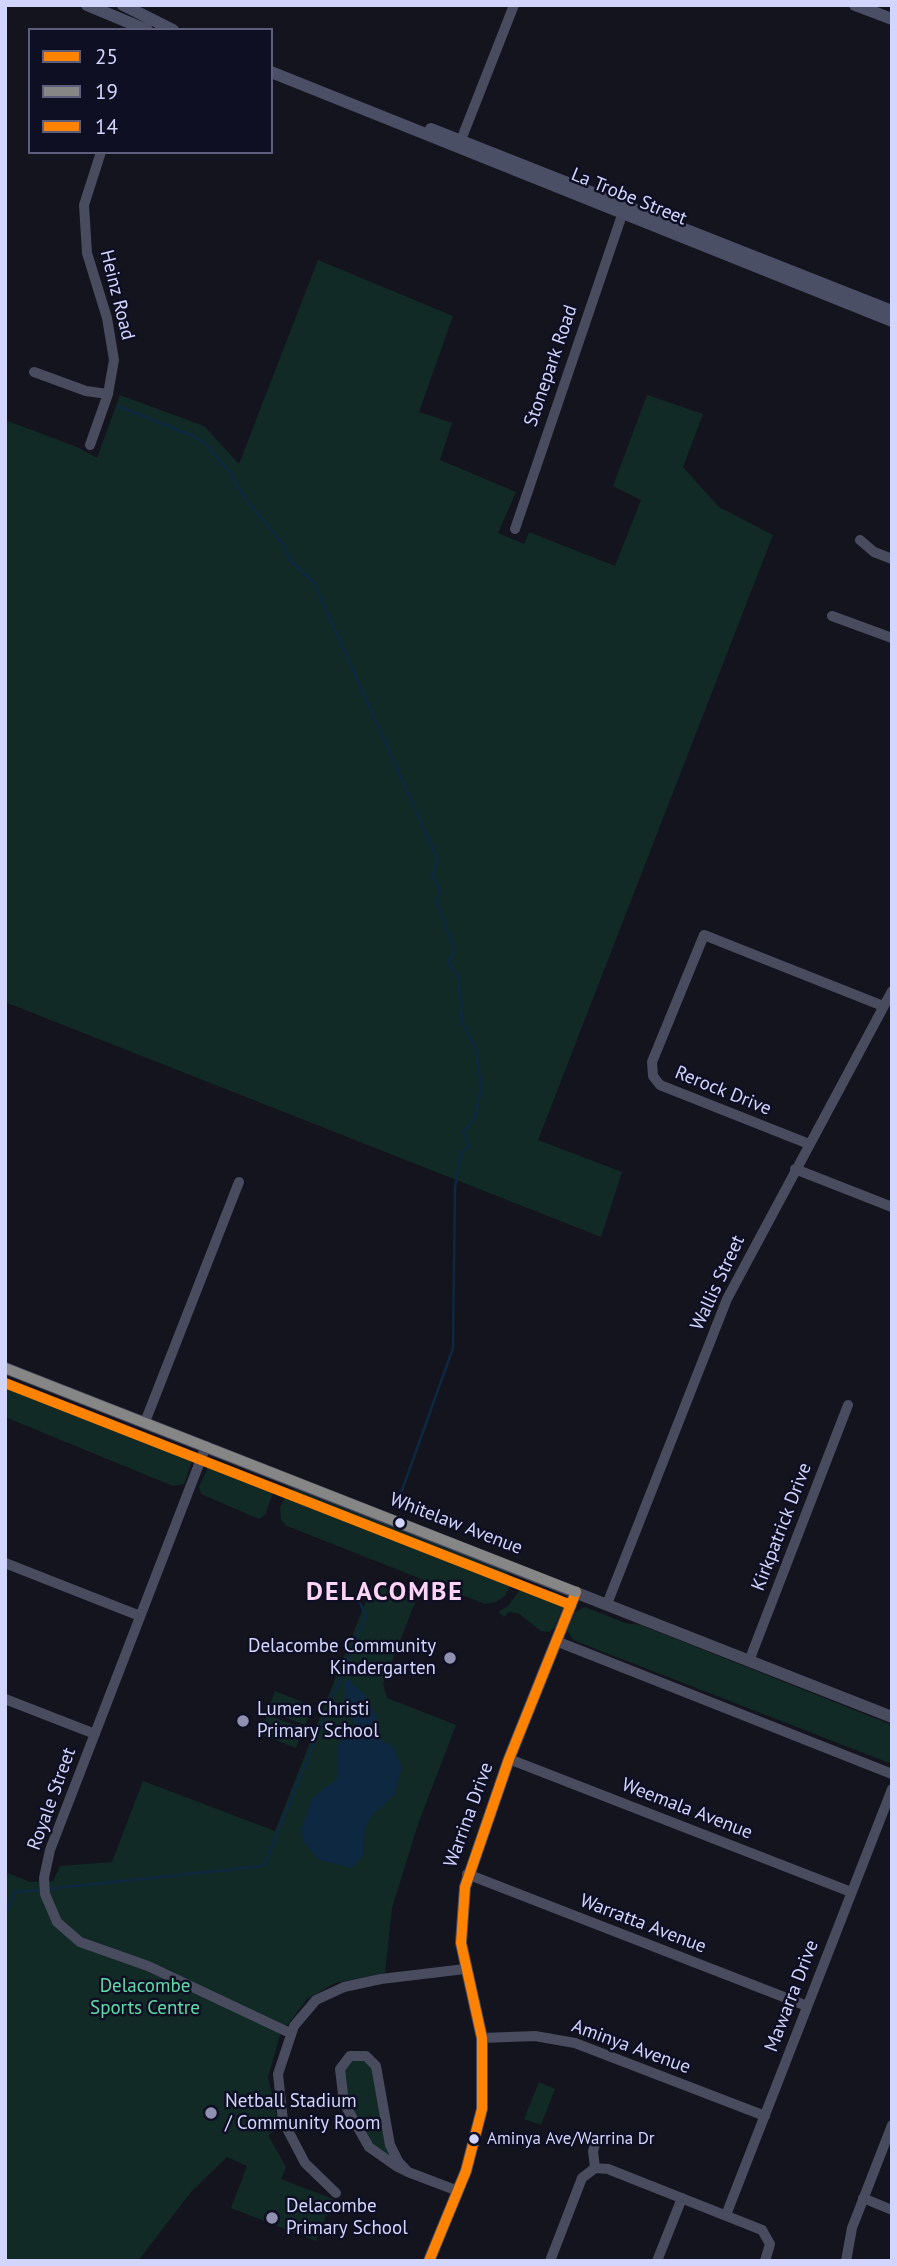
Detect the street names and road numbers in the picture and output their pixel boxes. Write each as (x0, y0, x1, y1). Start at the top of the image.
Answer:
street label: La Trobe Street (568, 163, 690, 231)
street label: Heinz Road (95, 248, 139, 342)
street label: Stonepark Road (520, 302, 582, 430)
street label: Rerock Drive (671, 1061, 775, 1121)
street label: Wallis Street (686, 1232, 750, 1334)
street label: Kirkpatrick Drive (747, 1460, 817, 1594)
street label: Whitelaw Avenue (386, 1488, 526, 1560)
street label: Royale Street (23, 1745, 81, 1853)
street label: Warrina Drive (440, 1759, 498, 1871)
street label: Weemala Avenue (618, 1774, 756, 1844)
street label: Warratta Avenue (577, 1889, 709, 1959)
street label: Mawarra Drive (760, 1937, 824, 2055)
street label: Aminya Avenue (569, 2015, 693, 2079)

